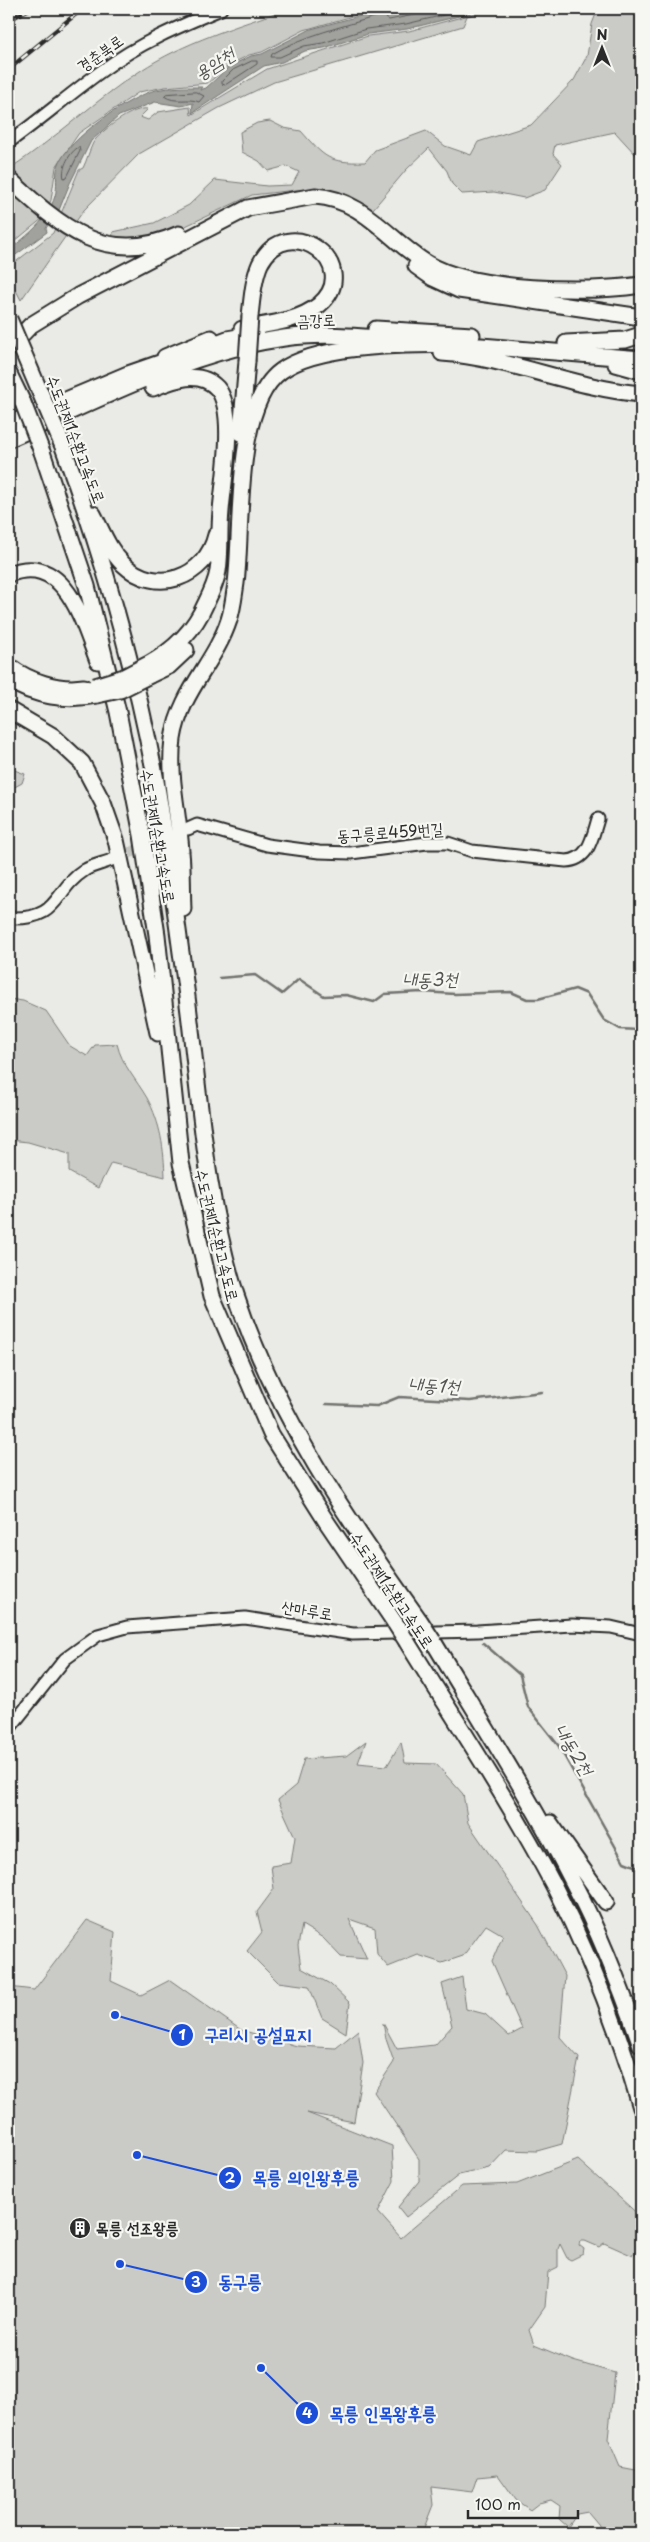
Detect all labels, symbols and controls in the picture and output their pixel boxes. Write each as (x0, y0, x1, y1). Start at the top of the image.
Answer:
north arrow (578, 22, 628, 72)
text: N (596, 24, 608, 45)
street label: 경춘북로 (71, 28, 127, 77)
water label: 용암천 (189, 39, 241, 86)
street label: 금강로 (296, 306, 336, 332)
street label: 수도권제1순환고속도로 (41, 371, 112, 506)
street label: 수도권제1순환고속도로 (135, 767, 183, 905)
street label: 동구릉로459번길 (336, 815, 444, 847)
water label: 내동3천 (402, 964, 459, 992)
street label: 수도권제1순환고속도로 (190, 1166, 246, 1304)
water label: 내동1천 (408, 1370, 462, 1399)
street label: 수도권제1순환고속도로 (345, 1526, 441, 1652)
street label: 산마루로 (280, 1593, 334, 1625)
water label: 내동2천 (548, 1718, 601, 1781)
callout: 구리시 공설묘지 (169, 2018, 321, 2051)
text: 구리시 공설묘지 (204, 2020, 312, 2047)
text: 1 (178, 2022, 186, 2045)
callout: 목릉 의인왕후릉 (217, 2162, 369, 2195)
text: 목릉 의인왕후릉 (252, 2163, 360, 2190)
text: 2 (225, 2165, 236, 2188)
place label: 목릉 선조왕릉 (96, 2215, 179, 2239)
building icon: 목릉 선조왕릉 (68, 2216, 92, 2240)
callout: 동구릉 (183, 2265, 272, 2298)
text: 동구릉 (218, 2267, 262, 2294)
text: 3 (191, 2269, 201, 2292)
callout: 목릉 인목왕후릉 (295, 2397, 447, 2430)
text: 목릉 인목왕후릉 (329, 2399, 437, 2426)
text: 4 (302, 2400, 312, 2423)
scale bar (468, 2487, 578, 2519)
text: 100 m (475, 2492, 521, 2515)

